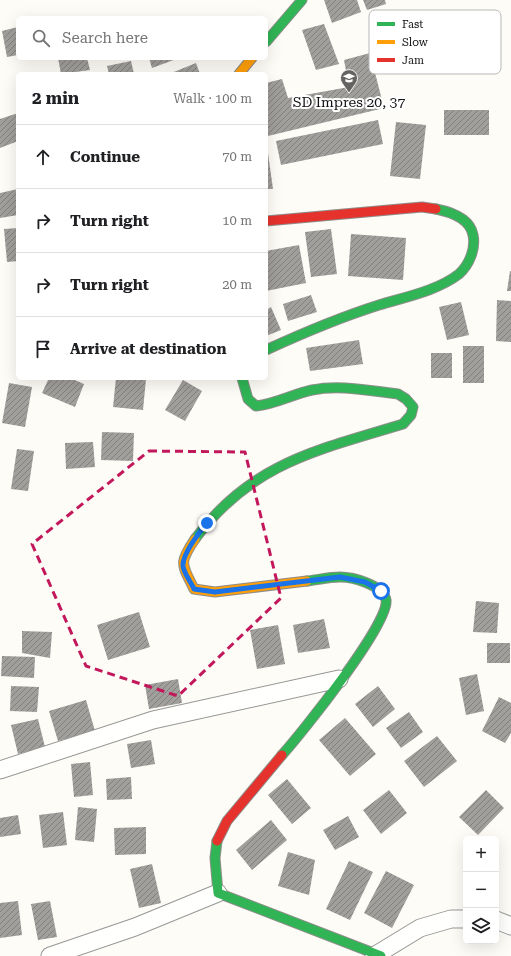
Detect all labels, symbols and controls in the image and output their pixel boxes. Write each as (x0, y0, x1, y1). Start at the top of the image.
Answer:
legend (369, 10, 501, 74)
search box (16, 16, 268, 60)
text: Fast (402, 18, 423, 31)
icon: search (30, 27, 52, 49)
text: Search here (62, 29, 148, 47)
text: Slow (402, 36, 429, 49)
text: Jam (402, 54, 424, 67)
school or university icon: SD Impres 20, 37 (339, 68, 359, 93)
text: 2 min (32, 88, 79, 108)
text: Walk · 100 m (173, 91, 252, 106)
place label: SD Impres 20, 37 (293, 94, 405, 110)
icon: ahead (32, 146, 54, 168)
text: Continue (70, 148, 140, 166)
text: 70 m (222, 149, 252, 164)
icon: right (32, 210, 54, 232)
text: Turn right (70, 212, 149, 230)
text: 10 m (222, 213, 252, 228)
icon: right (32, 274, 54, 296)
text: Turn right (70, 276, 149, 294)
text: 20 m (222, 277, 252, 292)
icon: arrive (32, 338, 54, 360)
text: Arrive at destination (70, 340, 226, 358)
route end (198, 514, 216, 532)
route start (372, 582, 390, 600)
map controls (463, 836, 499, 944)
button: + (463, 836, 499, 872)
button: − (463, 872, 499, 908)
button: layers (463, 908, 499, 944)

